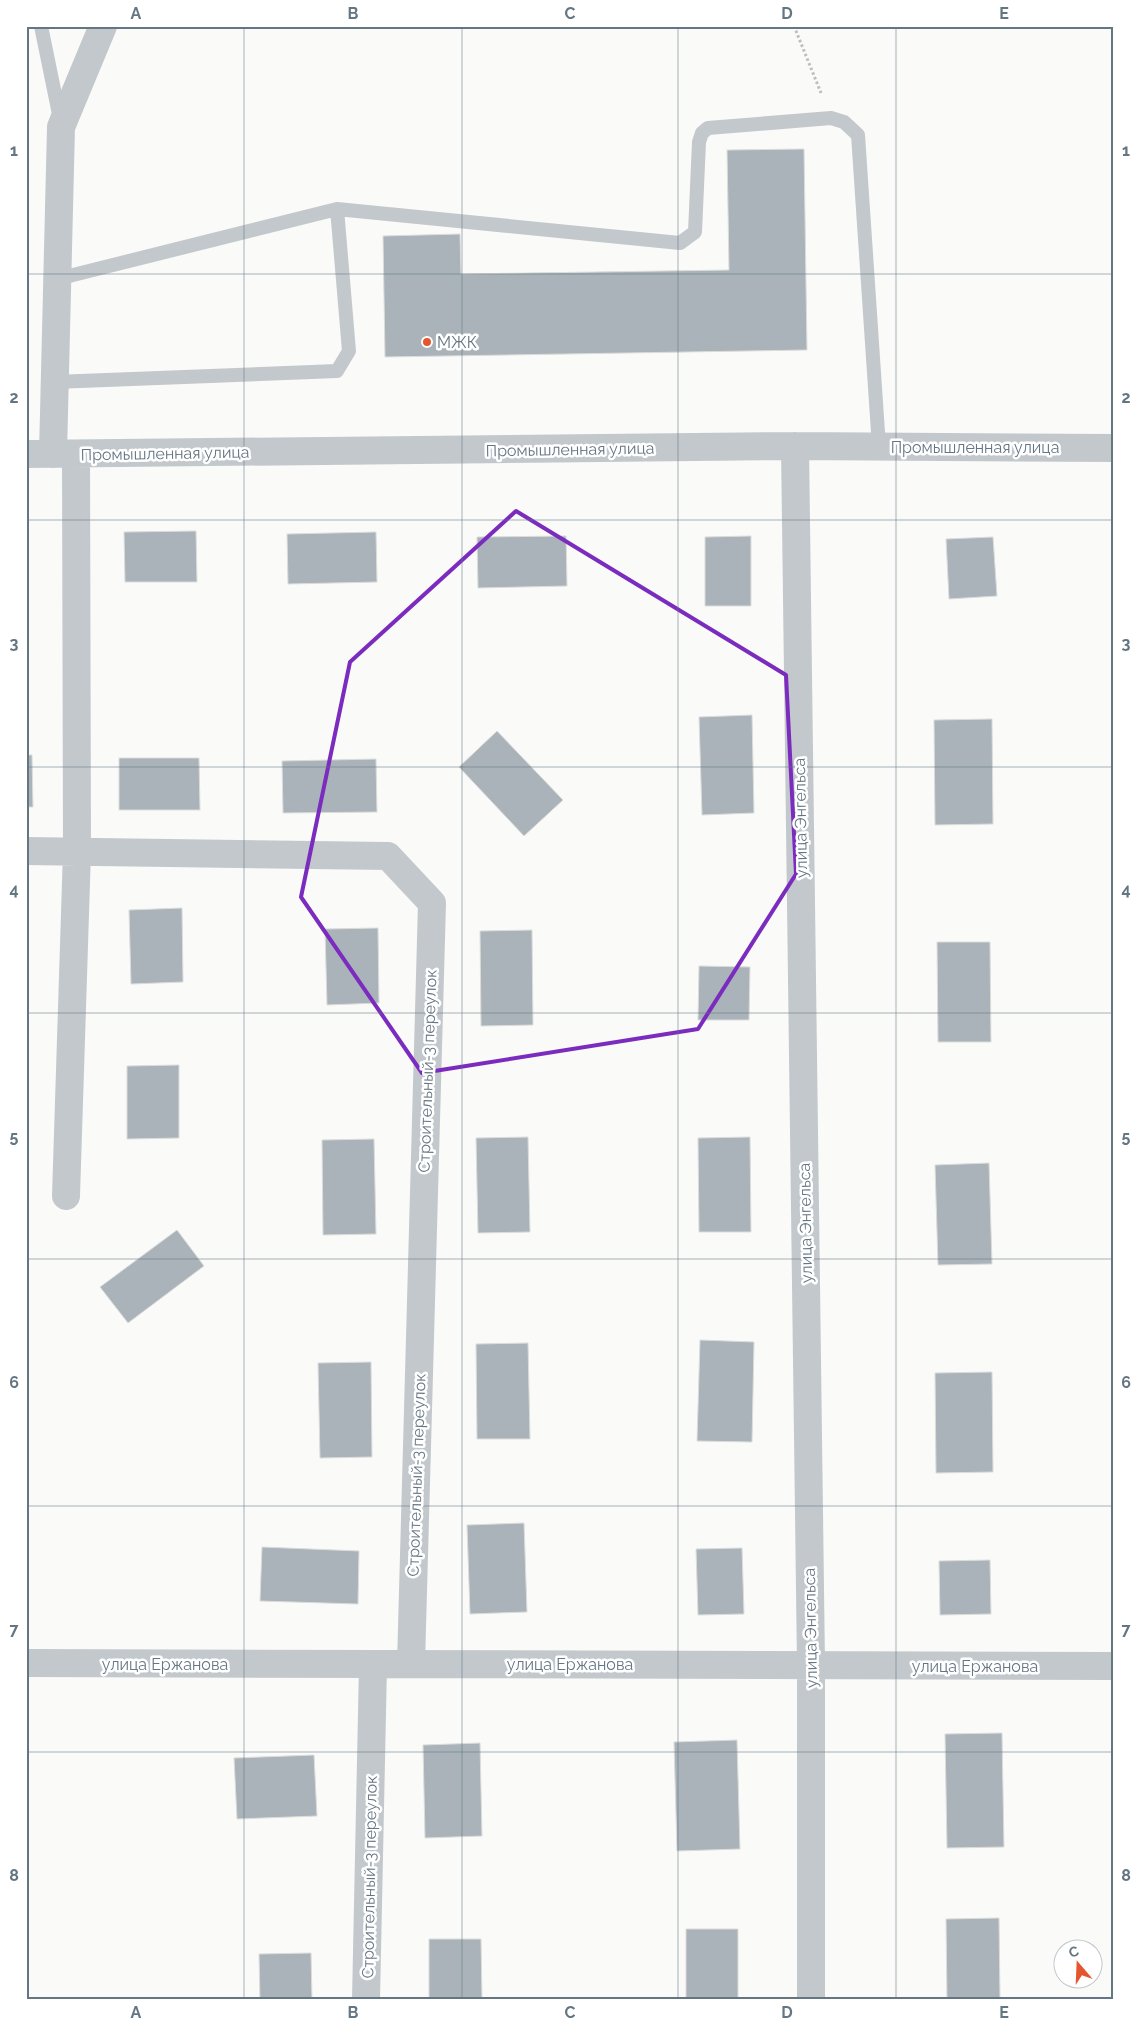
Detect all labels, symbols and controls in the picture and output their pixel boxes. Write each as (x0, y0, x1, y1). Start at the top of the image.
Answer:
text: A (131, 4, 142, 23)
text: B (348, 4, 359, 23)
text: C (565, 4, 576, 23)
text: D (781, 4, 793, 23)
text: E (999, 4, 1009, 23)
text: 1 (10, 141, 18, 160)
text: 1 (1122, 141, 1130, 160)
place label: МЖК (437, 333, 477, 352)
marker: МЖК (421, 336, 433, 348)
text: 2 (9, 388, 19, 407)
text: 2 (1121, 388, 1131, 407)
street label: Промышленная улица (891, 438, 1059, 457)
street label: Промышленная улица (485, 439, 655, 460)
street label: Промышленная улица (80, 443, 250, 464)
text: 3 (10, 634, 19, 653)
text: 3 (1122, 634, 1131, 653)
street label: улица Энгельса (790, 758, 811, 878)
text: 4 (9, 880, 19, 899)
text: 4 (1121, 880, 1131, 899)
street label: Строительный-3 переулок (414, 969, 441, 1173)
text: 5 (10, 1127, 19, 1146)
text: 5 (1122, 1127, 1131, 1146)
street label: улица Энгельса (795, 1163, 816, 1283)
text: 6 (9, 1373, 19, 1392)
street label: Строительный-3 переулок (403, 1373, 430, 1577)
text: 6 (1121, 1373, 1131, 1392)
street label: улица Энгельса (800, 1568, 821, 1688)
text: 7 (10, 1620, 19, 1639)
text: 7 (1122, 1620, 1131, 1639)
street label: улица Ержанова (102, 1655, 228, 1674)
street label: улица Ержанова (507, 1655, 633, 1674)
street label: улица Ержанова (912, 1657, 1038, 1676)
street label: Строительный-3 переулок (358, 1775, 381, 1979)
text: 8 (9, 1866, 19, 1885)
text: 8 (1121, 1866, 1131, 1885)
north arrow (1052, 1938, 1102, 1988)
text: С (1067, 1942, 1081, 1961)
text: A (131, 2003, 142, 2022)
text: B (348, 2003, 359, 2022)
text: C (565, 2003, 576, 2022)
text: D (781, 2003, 793, 2022)
text: E (999, 2003, 1009, 2022)

